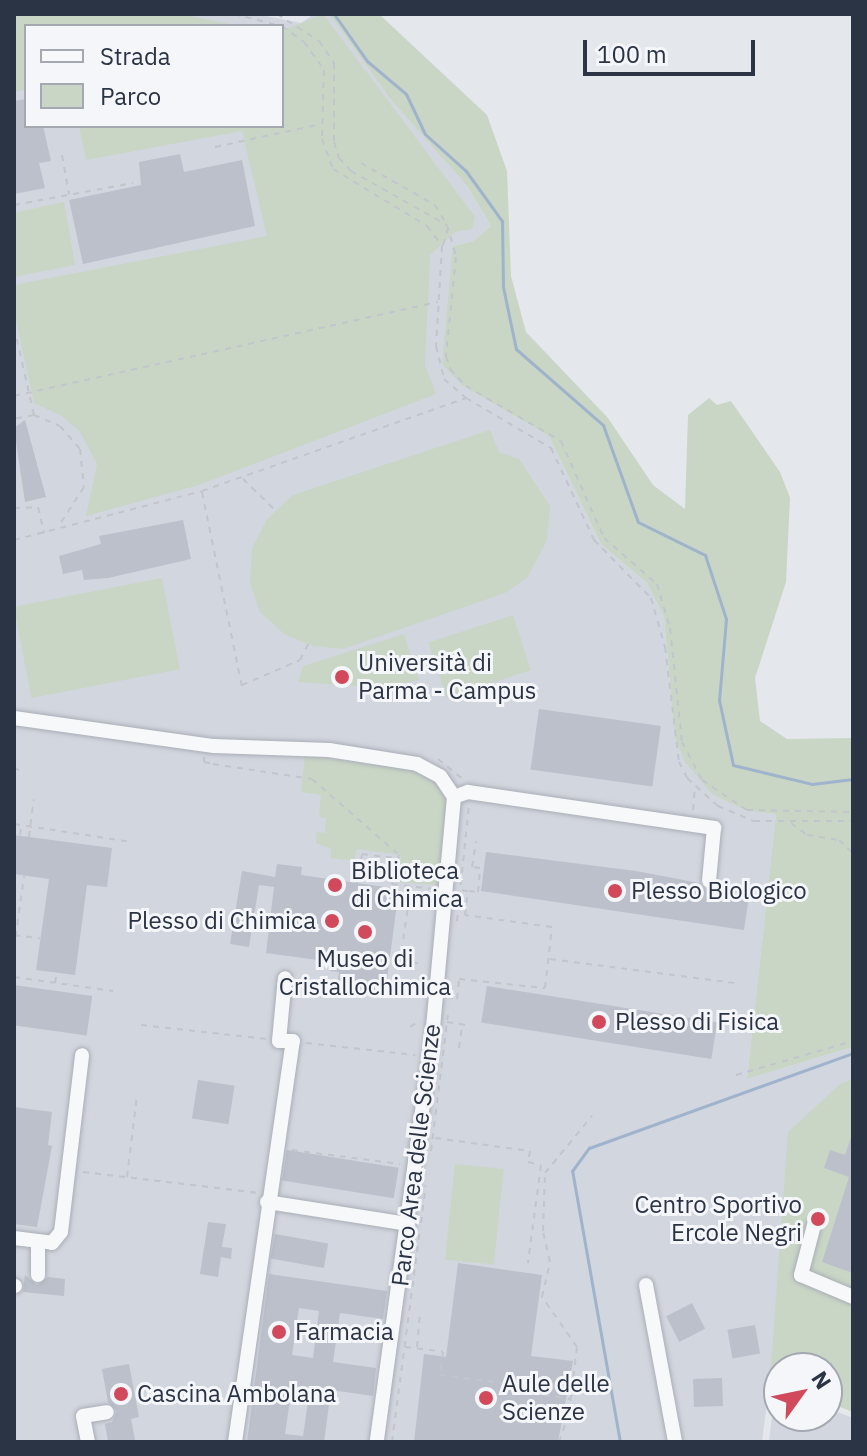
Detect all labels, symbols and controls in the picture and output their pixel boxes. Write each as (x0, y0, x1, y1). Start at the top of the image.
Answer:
legend (24, 24, 284, 128)
scale bar (587, 24, 759, 74)
text: 100 m (597, 38, 667, 70)
text: Strada (100, 40, 171, 72)
text: Parco (100, 80, 161, 112)
place label: Università di Parma - Campus (358, 649, 537, 705)
marker: Università di Parma - Campus (333, 668, 351, 686)
place label: Biblioteca di Chimica (351, 857, 463, 913)
marker: Biblioteca di Chimica (326, 876, 344, 894)
place label: Plesso Biologico (631, 877, 807, 905)
marker: Plesso Biologico (606, 882, 624, 900)
place label: Plesso di Chimica (127, 907, 316, 935)
marker: Plesso di Chimica (323, 912, 341, 930)
marker: Museo di Cristallochimica (356, 923, 374, 941)
place label: Museo di Cristallochimica (279, 945, 451, 1001)
place label: Plesso di Fisica (615, 1008, 779, 1036)
marker: Plesso di Fisica (590, 1013, 608, 1031)
street label: Parco Area delle Scienze (386, 1022, 446, 1288)
place label: Centro Sportivo Ercole Negri (634, 1191, 802, 1247)
marker: Centro Sportivo Ercole Negri (809, 1210, 827, 1228)
place label: Farmacia (295, 1318, 394, 1346)
marker: Farmacia (270, 1323, 288, 1341)
north arrow (763, 1352, 843, 1432)
text: N (805, 1365, 838, 1394)
place label: Aule delle Scienze (502, 1370, 610, 1426)
place label: Cascina Ambolana (137, 1380, 336, 1408)
marker: Cascina Ambolana (112, 1385, 130, 1403)
marker: Aule delle Scienze (477, 1389, 495, 1407)

